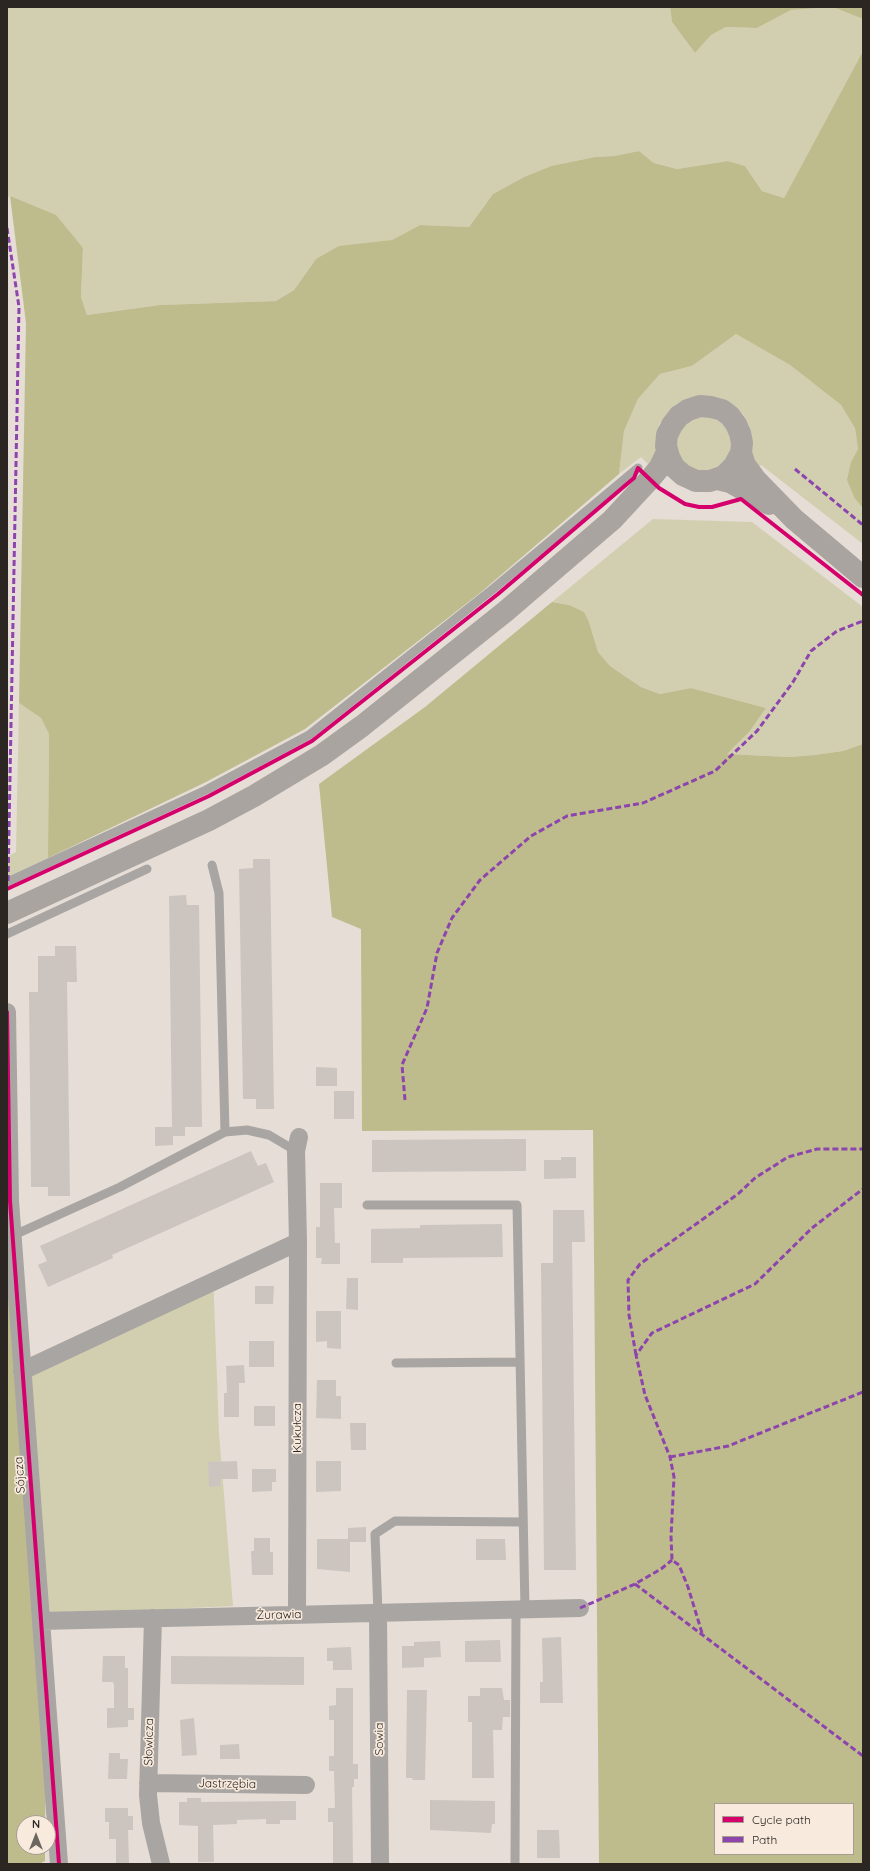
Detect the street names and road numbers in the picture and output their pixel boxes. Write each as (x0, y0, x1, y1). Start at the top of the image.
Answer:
street label: Kukułcza (290, 1403, 304, 1453)
street label: Sójcza (12, 1456, 28, 1494)
street label: Żurawia (256, 1607, 302, 1623)
street label: Słowicza (141, 1718, 157, 1766)
street label: Sowia (372, 1723, 386, 1755)
street label: Jastrzębia (198, 1776, 256, 1792)

